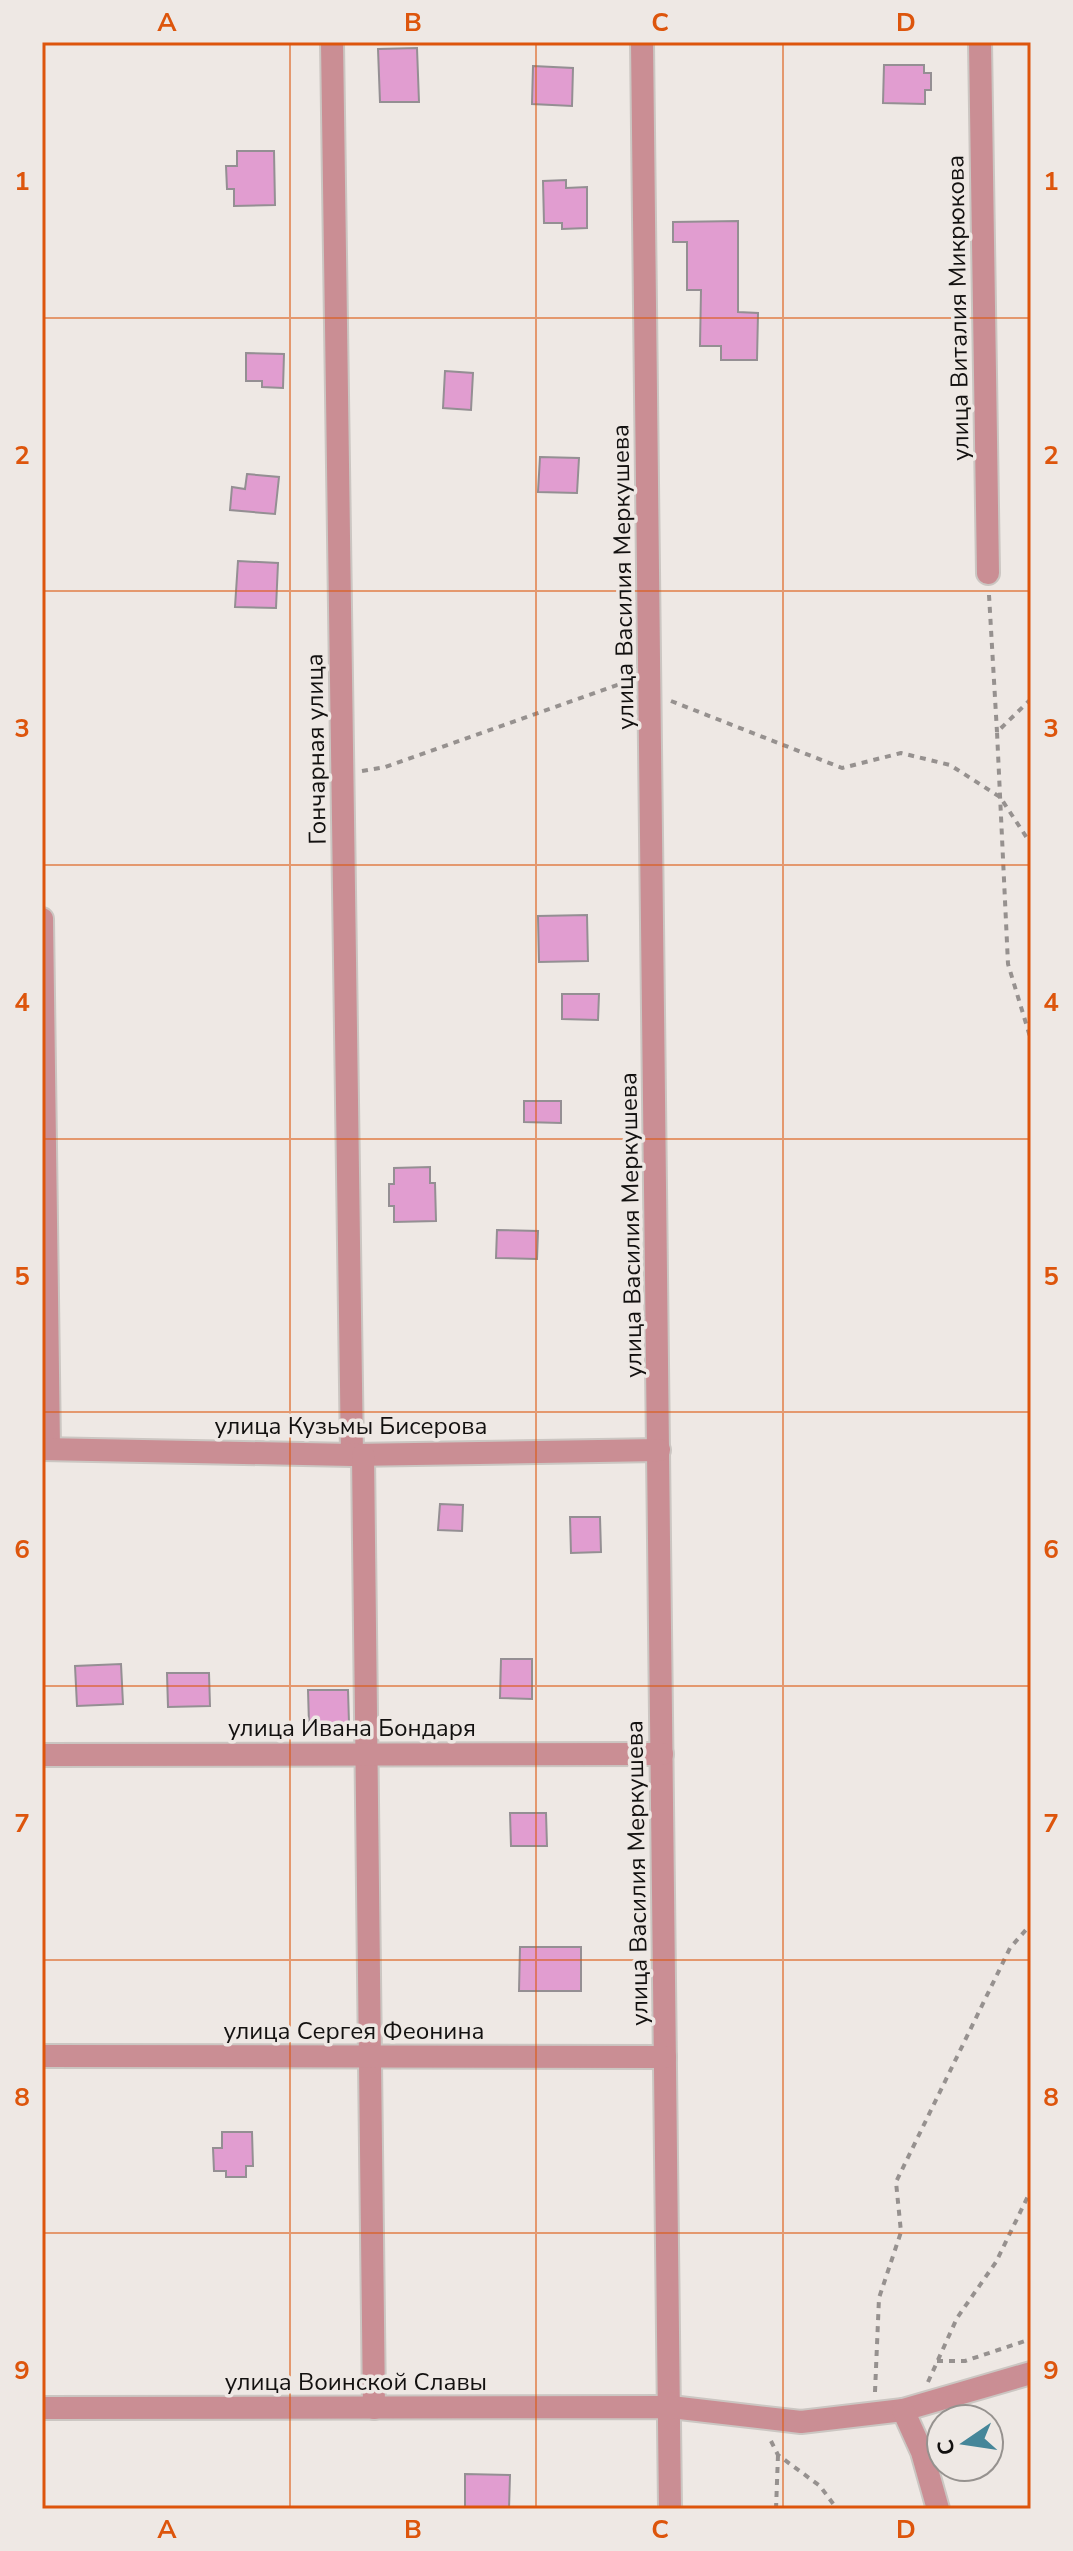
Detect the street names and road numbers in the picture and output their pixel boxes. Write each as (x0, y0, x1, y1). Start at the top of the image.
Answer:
street label: улица Виталия Микрюкова (939, 155, 977, 461)
street label: улица Василия Меркушева (604, 424, 642, 730)
street label: Гончарная улица (298, 653, 334, 845)
street label: улица Василия Меркушева (612, 1072, 650, 1378)
street label: улица Кузьмы Бисерова (215, 1410, 487, 1442)
street label: улица Ивана Бондаря (228, 1712, 476, 1744)
street label: улица Василия Меркушева (618, 1720, 656, 2026)
street label: улица Сергея Феонина (224, 2015, 484, 2047)
street label: улица Воинской Славы (225, 2366, 487, 2398)

